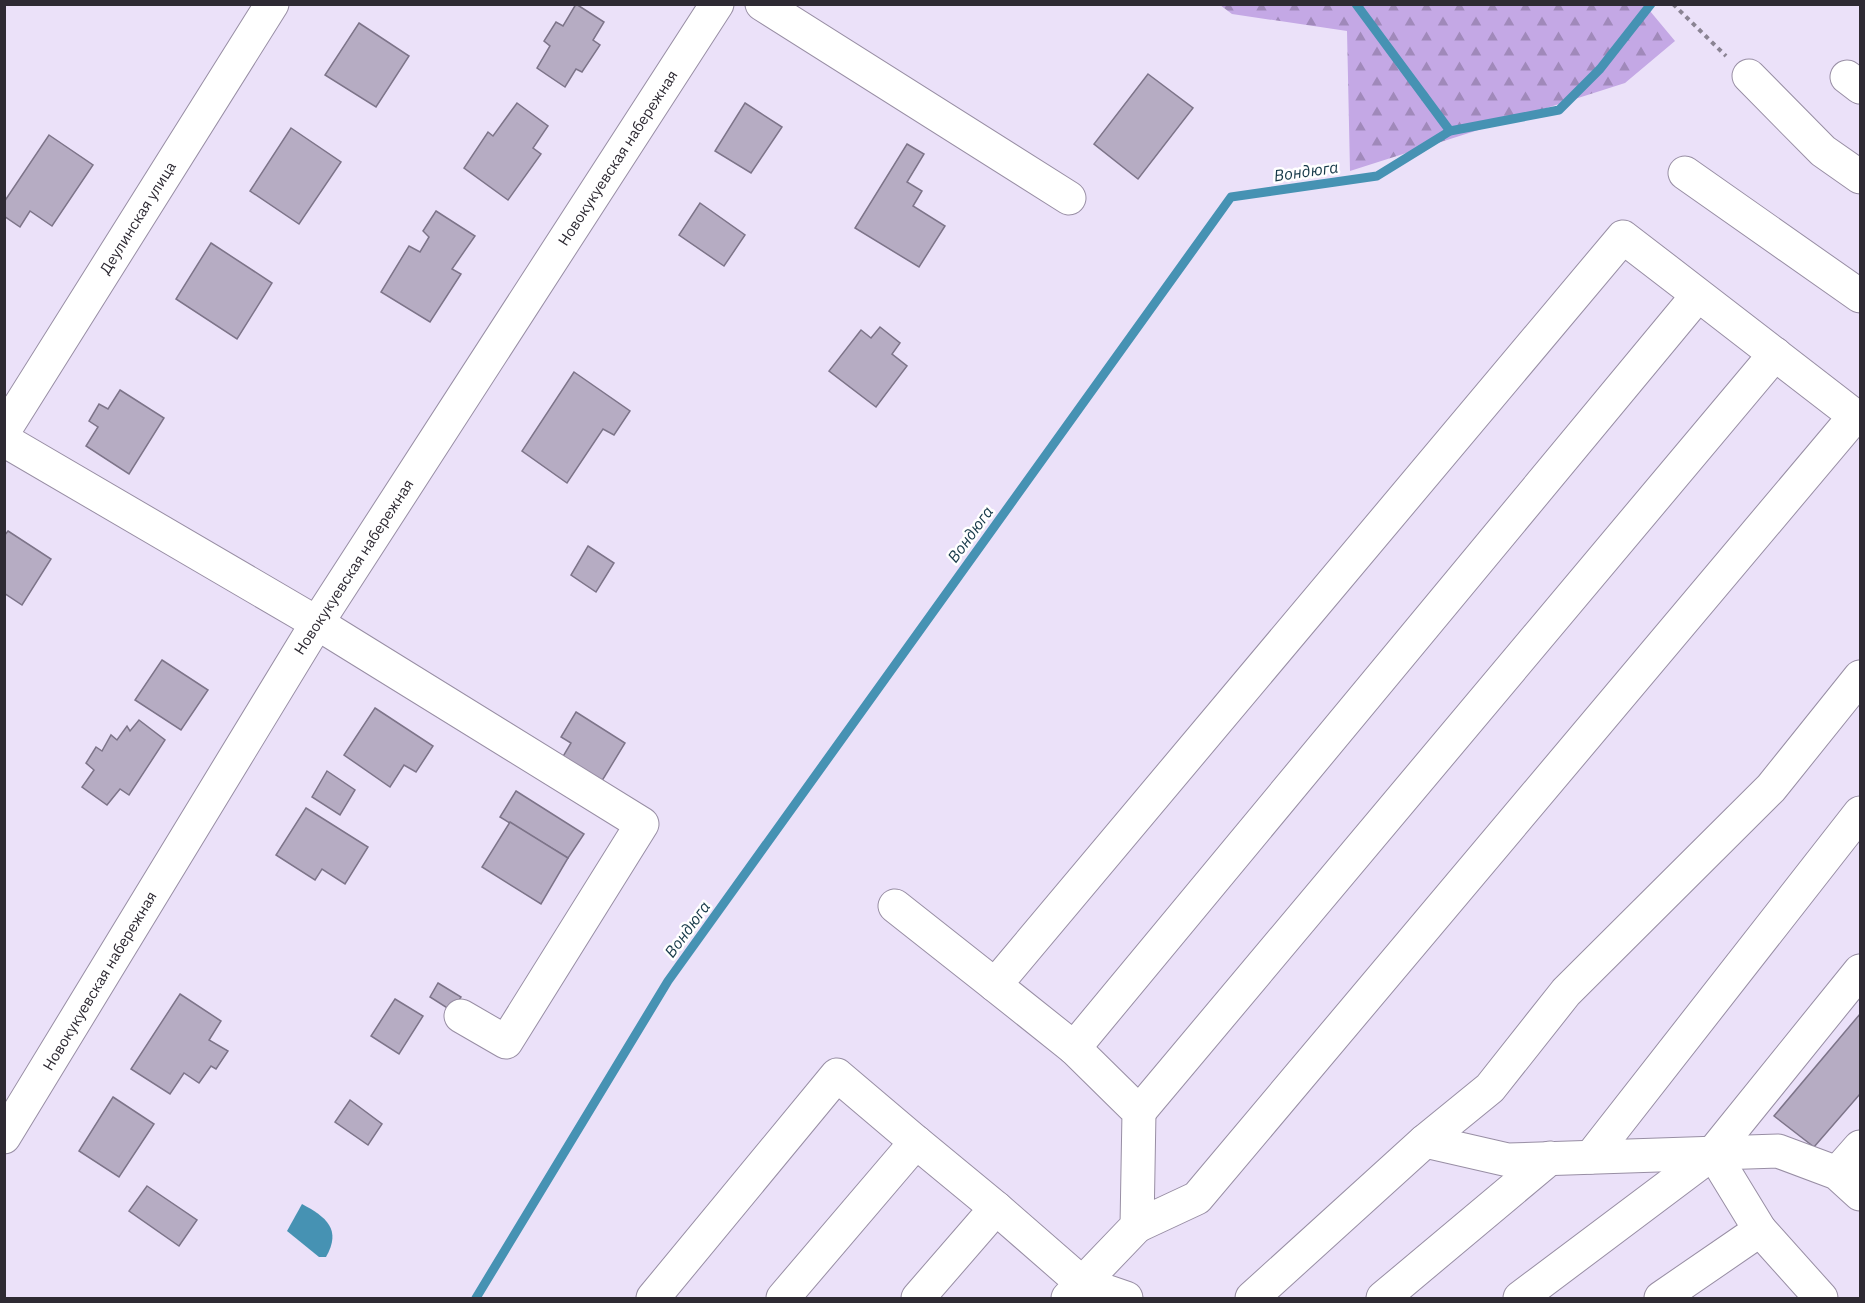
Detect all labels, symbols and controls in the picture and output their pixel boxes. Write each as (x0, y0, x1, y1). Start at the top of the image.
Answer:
street label: Новокукуевская набережная (554, 66, 682, 249)
water label: Вондюга (1273, 157, 1339, 185)
street label: Деулинская улица (95, 158, 180, 278)
street label: Новокукуевская набережная (290, 475, 418, 658)
water label: Вондюга (943, 502, 997, 566)
street label: Новокукуевская набережная (38, 888, 161, 1074)
water label: Вондюга (660, 897, 714, 961)

